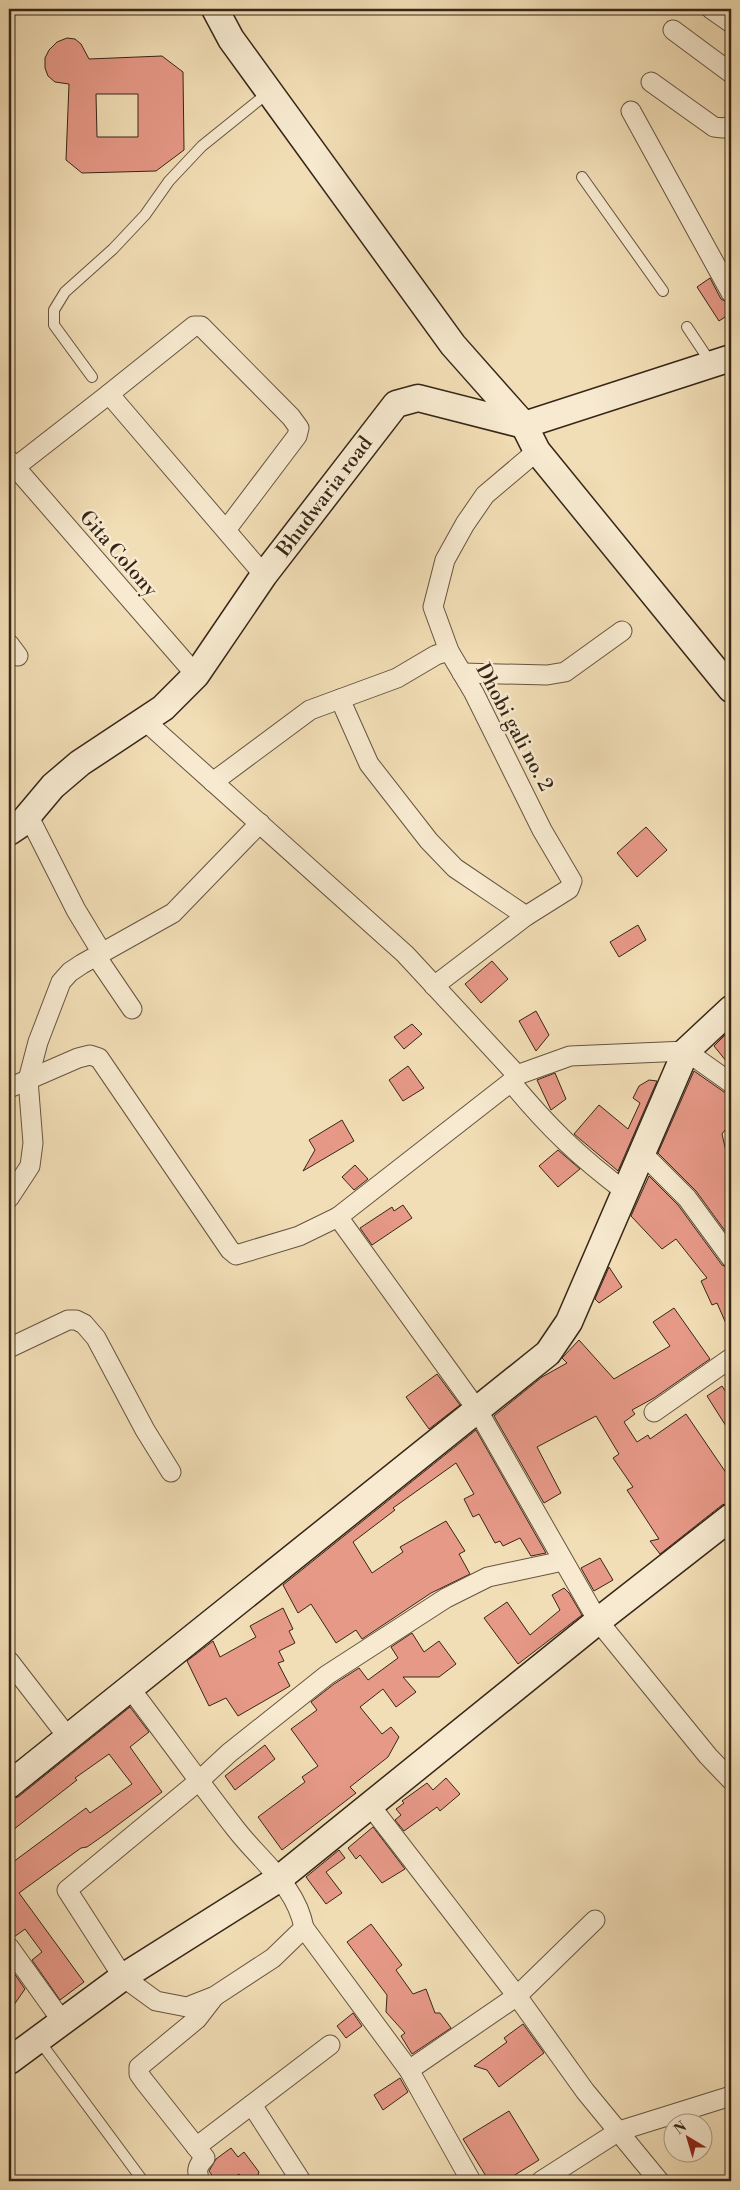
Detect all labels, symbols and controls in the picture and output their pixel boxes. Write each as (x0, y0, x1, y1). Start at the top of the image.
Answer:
street label: Bhudwaria road (271, 431, 379, 563)
street label: Gita Colony (74, 506, 162, 603)
street label: Dhobi gali no. 2 (469, 659, 558, 796)
north arrow (662, 2112, 712, 2162)
text: N (671, 2118, 691, 2139)

